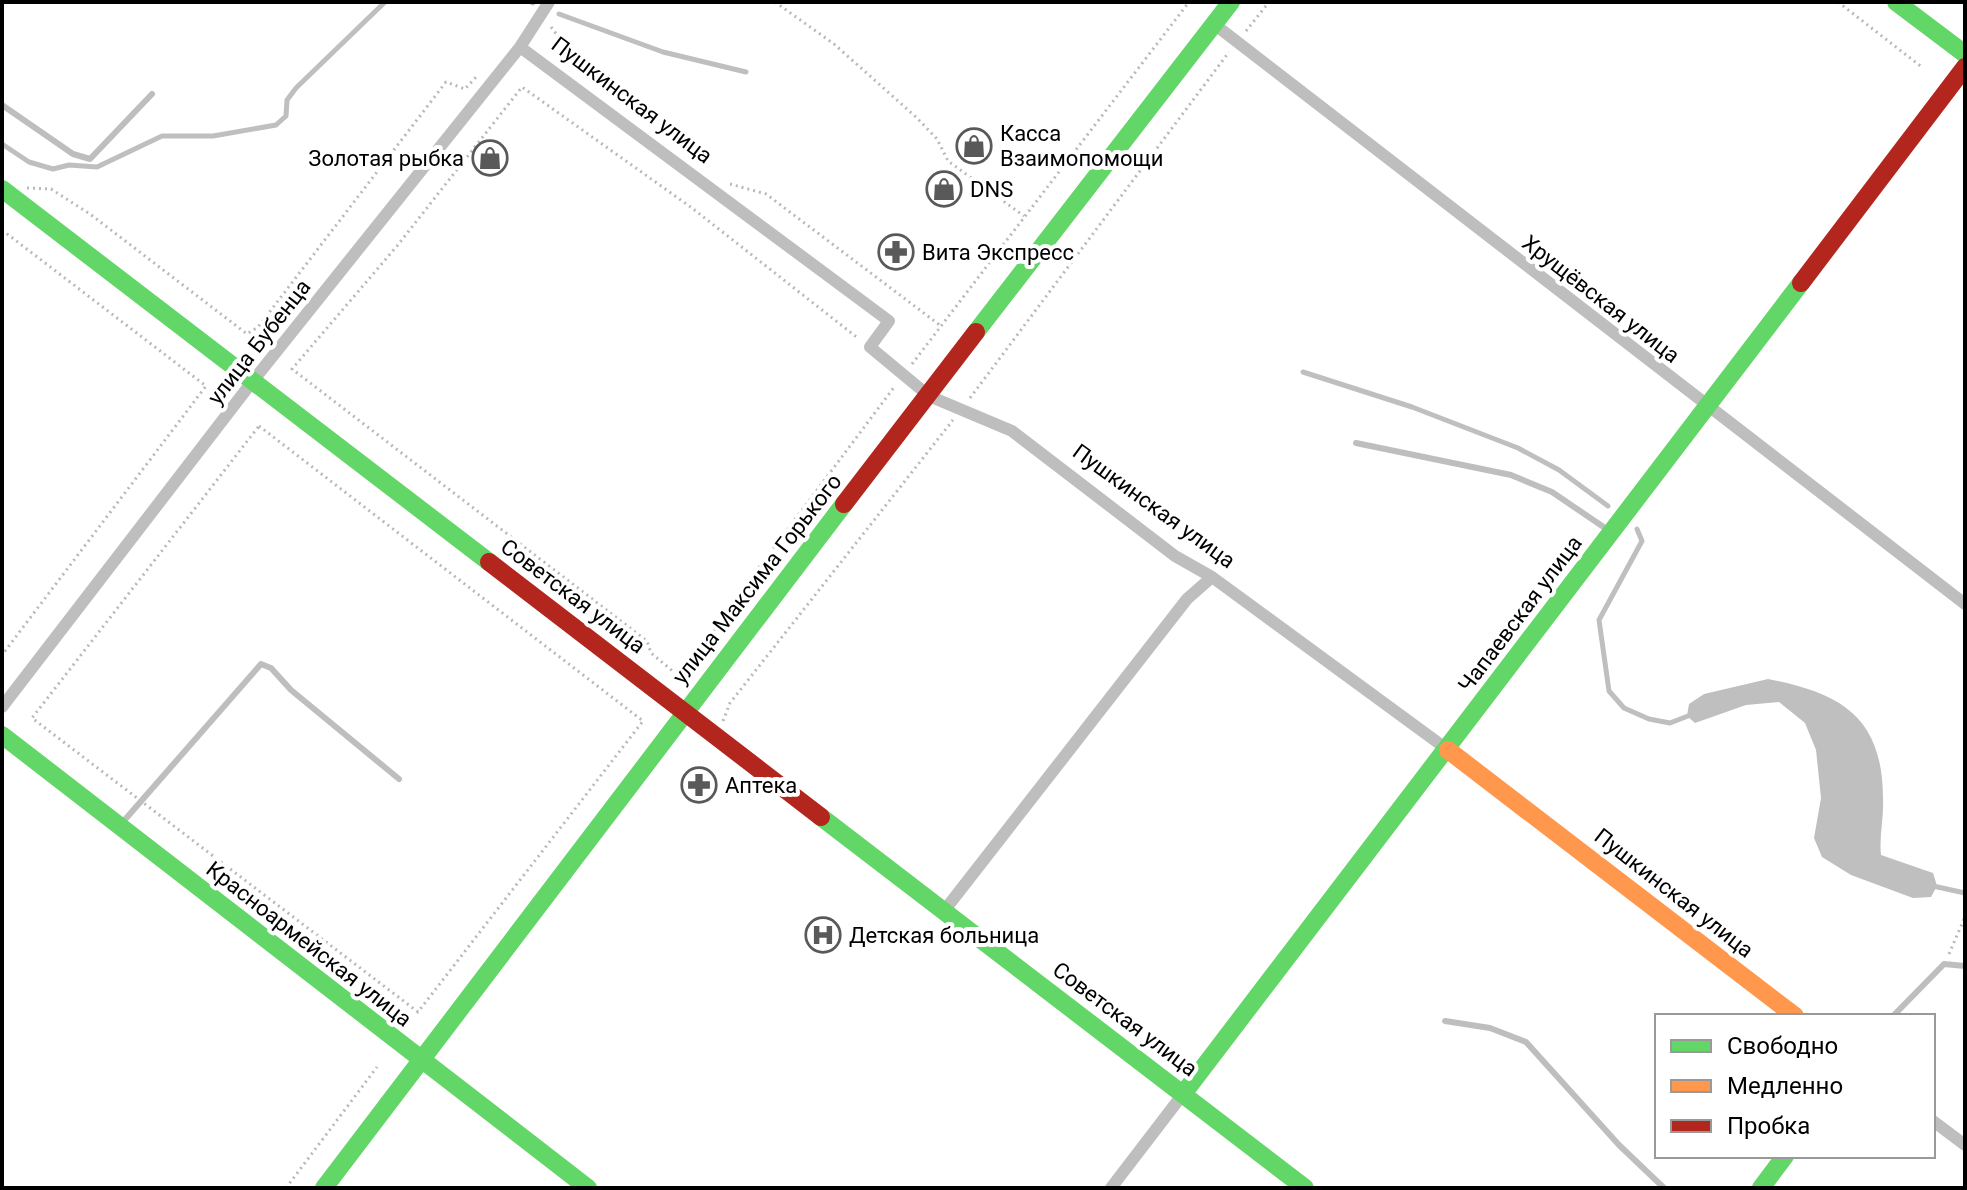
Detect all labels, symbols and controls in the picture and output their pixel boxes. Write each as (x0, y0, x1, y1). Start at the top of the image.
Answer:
street label: Пушкинская улица (547, 31, 717, 169)
place label: Касса Взаимопомощи (1000, 121, 1163, 171)
shop icon: Касса Взаимопомощи (955, 127, 993, 165)
shop icon: Золотая рыбка (471, 139, 509, 177)
place label: Золотая рыбка (308, 146, 464, 171)
shop icon: DNS (925, 170, 963, 208)
place label: DNS (970, 177, 1013, 202)
street label: Хрущёвская улица (1518, 230, 1684, 368)
pharmacy icon: Вита Экспресс (877, 233, 915, 271)
place label: Вита Экспресс (922, 240, 1074, 265)
street label: улица Бубенца (202, 275, 316, 409)
street label: Пушкинская улица (1068, 439, 1240, 573)
street label: улица Максима Горького (667, 469, 847, 689)
street label: Чапаевская улица (1453, 531, 1587, 697)
street label: Советская улица (496, 534, 650, 658)
pharmacy icon: Аптека (680, 766, 718, 804)
place label: Аптека (725, 773, 797, 798)
street label: Пушкинская улица (1590, 823, 1758, 963)
street label: Красноармейская улица (202, 856, 416, 1032)
hospital icon: Детская больница (804, 916, 842, 954)
place label: Детская больница (849, 923, 1039, 948)
street label: Советская улица (1048, 957, 1202, 1081)
legend (1655, 1014, 1935, 1158)
text: Свободно (1727, 1032, 1838, 1060)
text: Медленно (1727, 1072, 1843, 1100)
text: Пробка (1727, 1112, 1810, 1140)

